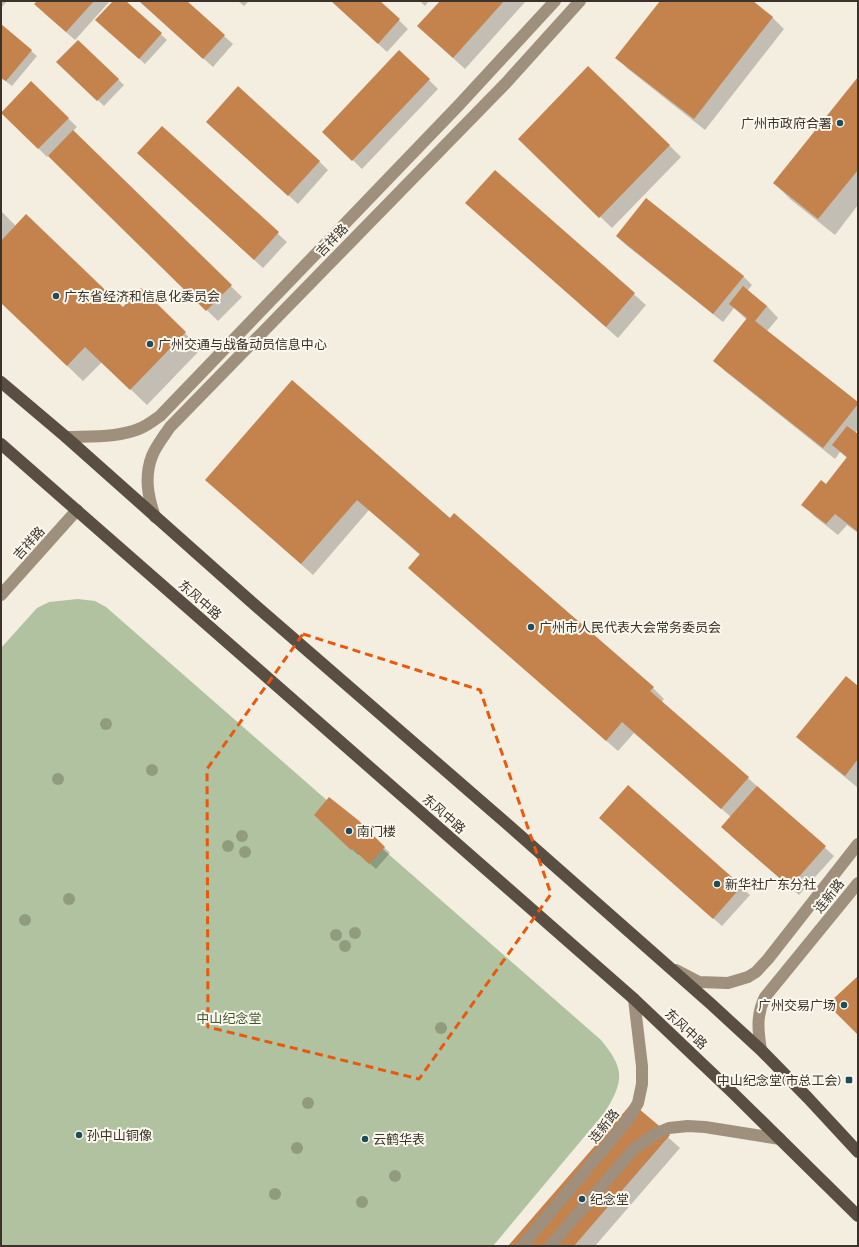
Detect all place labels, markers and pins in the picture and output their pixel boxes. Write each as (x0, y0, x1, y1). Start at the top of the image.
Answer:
place label: 广州市政府合署 (741, 116, 832, 131)
marker: 广州市政府合署 (835, 118, 845, 128)
place label: 广东省经济和信息化委员会 (64, 289, 220, 304)
marker: 广东省经济和信息化委员会 (51, 291, 61, 301)
place label: 广州交通与战备动员信息中心 (158, 337, 327, 352)
marker: 广州交通与战备动员信息中心 (145, 339, 155, 349)
place label: 广州市人民代表大会常务委员会 (539, 620, 721, 635)
marker: 广州市人民代表大会常务委员会 (526, 622, 536, 632)
place label: 南门楼 (357, 824, 396, 839)
marker: 南门楼 (344, 826, 354, 836)
place label: 新华社广东分社 (725, 877, 816, 892)
marker: 新华社广东分社 (712, 879, 722, 889)
place label: 广州交易广场 (758, 998, 836, 1013)
marker: 广州交易广场 (839, 1000, 849, 1010)
place label: 中山纪念堂(市总工会) (717, 1073, 841, 1088)
marker: 中山纪念堂(市总工会) (844, 1075, 854, 1085)
place label: 孙中山铜像 (87, 1128, 152, 1143)
marker: 孙中山铜像 (74, 1130, 84, 1140)
place label: 云鹤华表 (373, 1132, 425, 1147)
marker: 云鹤华表 (360, 1134, 370, 1144)
place label: 纪念堂 (590, 1192, 629, 1207)
marker: 纪念堂 (577, 1194, 587, 1204)

